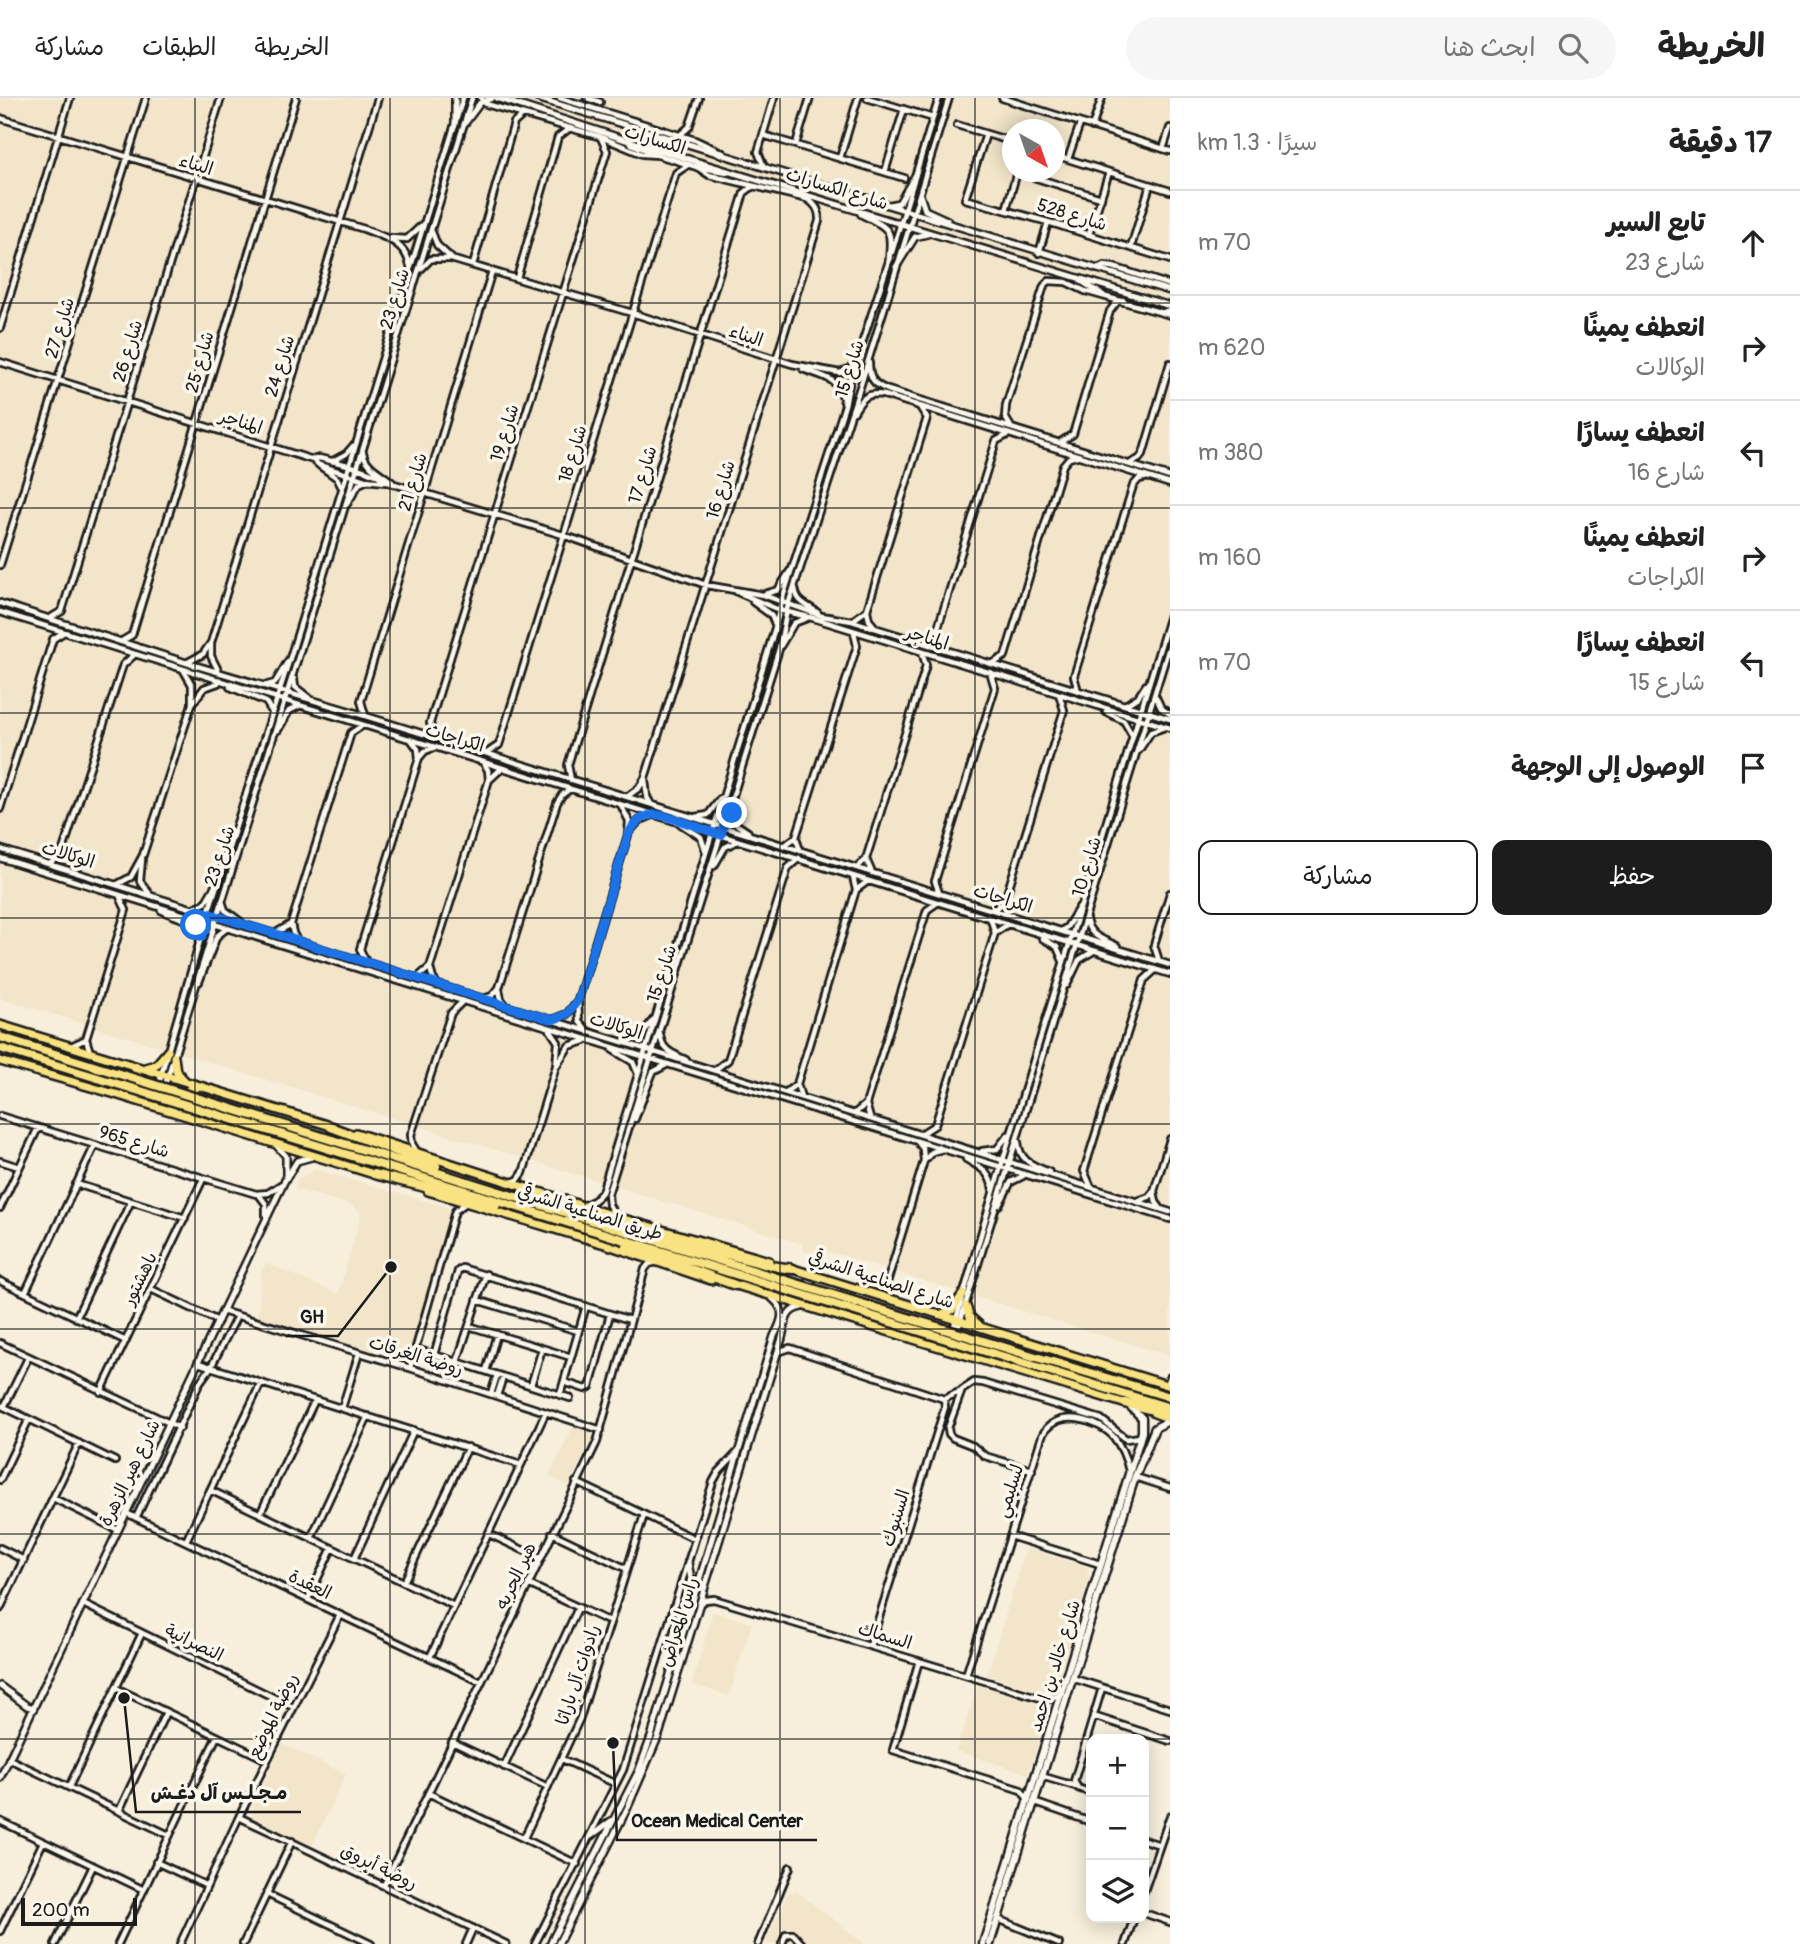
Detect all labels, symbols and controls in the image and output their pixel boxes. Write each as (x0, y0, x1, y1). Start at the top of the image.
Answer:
search box (1126, 17, 1616, 80)
text: الخريطة (1658, 26, 1765, 67)
icon: search (1554, 29, 1592, 67)
text: ابحث هنا (1443, 32, 1536, 64)
text: مشاركة (35, 33, 104, 62)
text: الطبقات (142, 33, 217, 62)
text: الخريطة (255, 33, 329, 62)
north arrow (1002, 119, 1065, 182)
street label: الكسارات (622, 120, 688, 160)
text: 17 دقيقة (1669, 124, 1772, 161)
text: سيرًا · 1.3 km (1198, 128, 1317, 157)
street label: البناء (176, 149, 216, 181)
street label: شارع الكسارات (783, 163, 891, 215)
street label: شارع 528 (1034, 194, 1110, 236)
text: تابع السير (1607, 207, 1705, 239)
icon: ahead (1734, 224, 1772, 262)
text: 70 m (1198, 228, 1251, 257)
text: شارع 23 (1625, 248, 1705, 277)
street label: شارع 23 (375, 266, 415, 332)
street label: شارع 27 (40, 295, 80, 361)
text: انعطف يمينًا (1583, 312, 1705, 344)
street label: شارع 26 (108, 317, 148, 385)
street label: البناء (726, 320, 766, 352)
street label: شارع 25 (180, 329, 220, 395)
icon: right (1734, 329, 1772, 367)
street label: شارع 24 (260, 332, 300, 400)
text: 620 m (1198, 333, 1265, 362)
street label: شارع 15 (830, 337, 870, 401)
text: الوكالات (1635, 353, 1705, 382)
street label: شارع 19 (485, 401, 525, 465)
street label: المناجر (215, 404, 266, 440)
text: انعطف يسارًا (1576, 417, 1705, 449)
street label: شارع 18 (553, 422, 593, 486)
icon: left (1734, 434, 1772, 472)
text: 380 m (1198, 438, 1264, 467)
street label: شارع 17 (623, 443, 663, 507)
street label: شارع 21 (393, 450, 433, 514)
street label: شارع 16 (701, 458, 741, 522)
text: شارع 16 (1628, 458, 1705, 487)
text: انعطف يمينًا (1583, 522, 1705, 554)
icon: right (1734, 539, 1772, 577)
text: 160 m (1198, 543, 1262, 572)
text: الكراجات (1627, 563, 1705, 592)
street label: المناجر (901, 620, 951, 655)
text: انعطف يسارًا (1576, 627, 1705, 659)
icon: left (1734, 644, 1772, 682)
text: 70 m (1198, 648, 1251, 677)
text: شارع 15 (1629, 668, 1705, 697)
street label: الكراجات (423, 718, 487, 758)
icon: arrive (1734, 749, 1772, 787)
text: الوصول إلى الوجهة (1511, 751, 1705, 783)
route end (716, 797, 747, 828)
street label: شارع 23 (199, 823, 241, 889)
street label: شارع 10 (1067, 834, 1107, 900)
street label: الوكالات (39, 836, 97, 874)
button: مشاركة (1198, 840, 1478, 915)
button: حفظ (1492, 840, 1772, 915)
street label: الكراجات (971, 879, 1035, 919)
route start (180, 909, 211, 940)
street label: شارع 15 (642, 942, 682, 1006)
street label: الوكالات (587, 1007, 645, 1045)
street label: شارع 965 (96, 1120, 172, 1164)
street label: طريق الصناعية الشرقي (514, 1179, 666, 1247)
street label: شارع الصناعية الشرقي (805, 1245, 957, 1315)
street label: باهشتور (117, 1248, 163, 1311)
callout: GH (286, 1296, 338, 1336)
text: GH (300, 1305, 324, 1329)
street label: روضة الغرقات (366, 1331, 466, 1381)
street label: شارع هير الزهرة (94, 1416, 166, 1530)
street label: لسليمي (991, 1461, 1033, 1522)
street label: السنبوك (876, 1487, 916, 1549)
street label: هير الحربه (490, 1539, 542, 1613)
street label: العقدة (285, 1565, 335, 1605)
street label: راس المعراض (654, 1574, 704, 1670)
street label: شارع خالد بن احمد (1024, 1597, 1086, 1735)
street label: السماك (855, 1617, 915, 1655)
street label: النصرانية (161, 1619, 227, 1667)
street label: رادوات آل باراثا (551, 1622, 605, 1728)
street label: روضة الموضع (242, 1669, 305, 1763)
map controls (1086, 1734, 1149, 1923)
button: + (1086, 1734, 1149, 1797)
callout: مـجـلـس آل دغـش (136, 1772, 301, 1812)
text: مـجـلـس آل دغـش (151, 1781, 287, 1805)
button: − (1086, 1797, 1149, 1860)
callout: Ocean Medical Center (617, 1800, 817, 1840)
text: Ocean Medical Center (631, 1809, 803, 1833)
street label: روضة أبروق (337, 1839, 421, 1895)
button: layers (1086, 1860, 1149, 1923)
scale bar (21, 1895, 136, 1927)
text: 200 m (32, 1898, 90, 1922)

